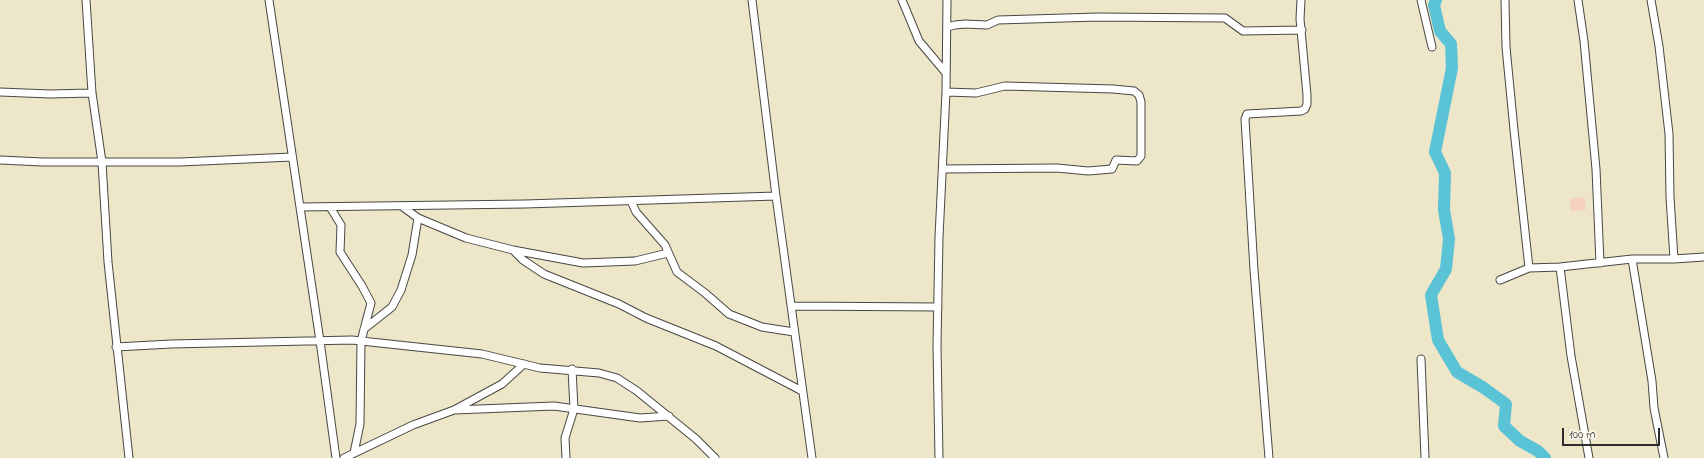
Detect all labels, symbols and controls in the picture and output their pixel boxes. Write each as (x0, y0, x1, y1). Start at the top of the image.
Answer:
scale bar (1564, 420, 1662, 446)
text: 100 m (1569, 426, 1596, 444)

